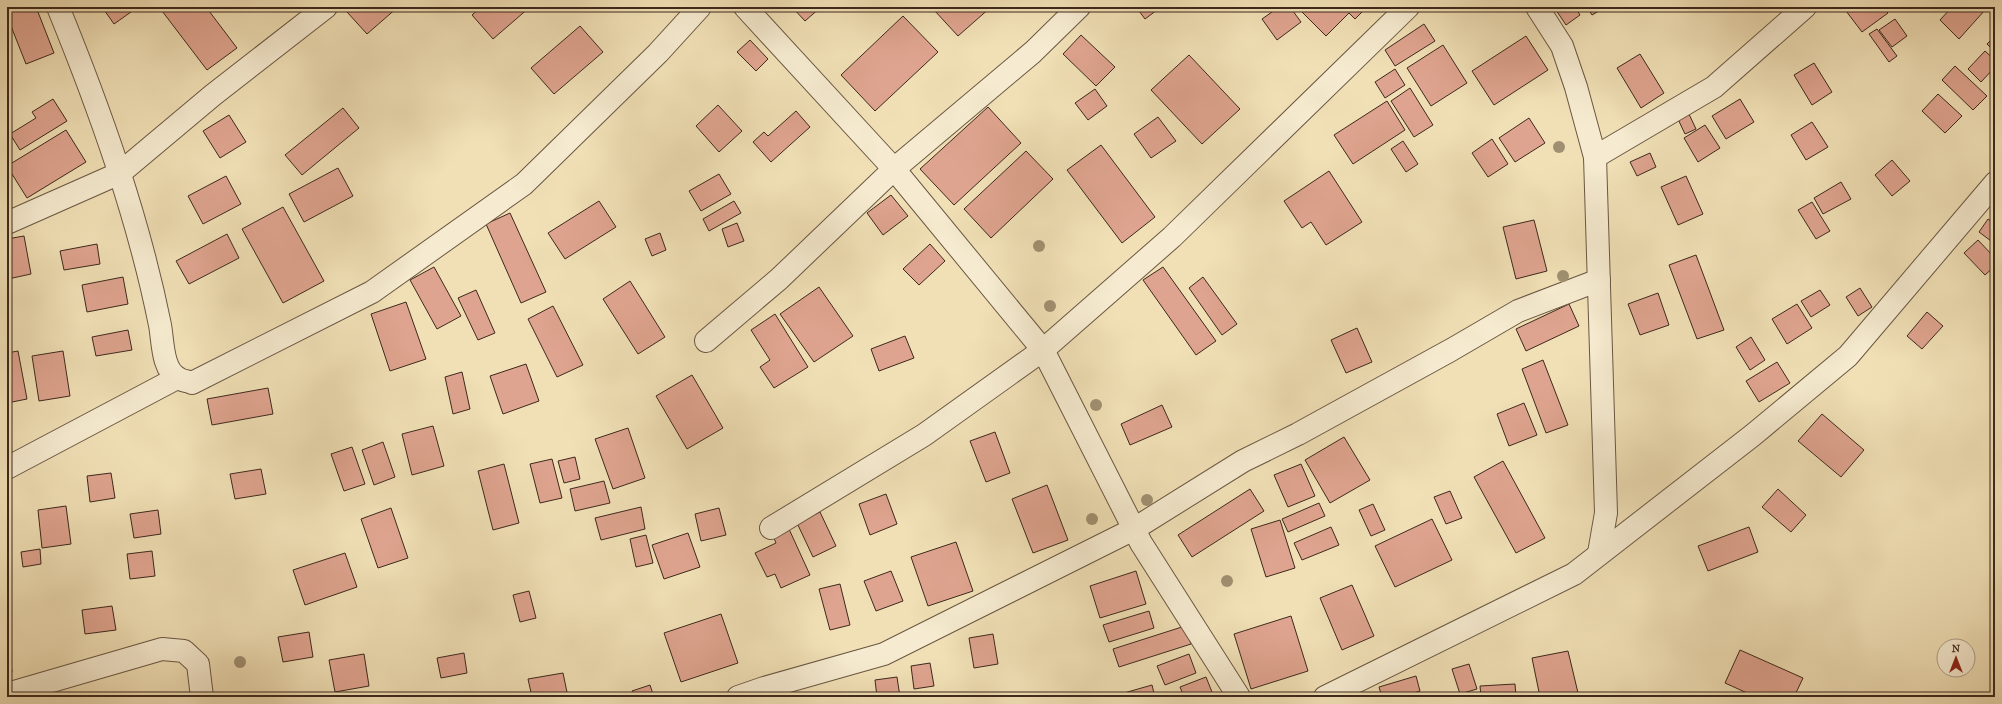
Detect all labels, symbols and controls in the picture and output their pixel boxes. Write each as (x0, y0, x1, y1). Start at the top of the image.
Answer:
north arrow (1936, 638, 1976, 678)
text: N (1952, 642, 1961, 655)

